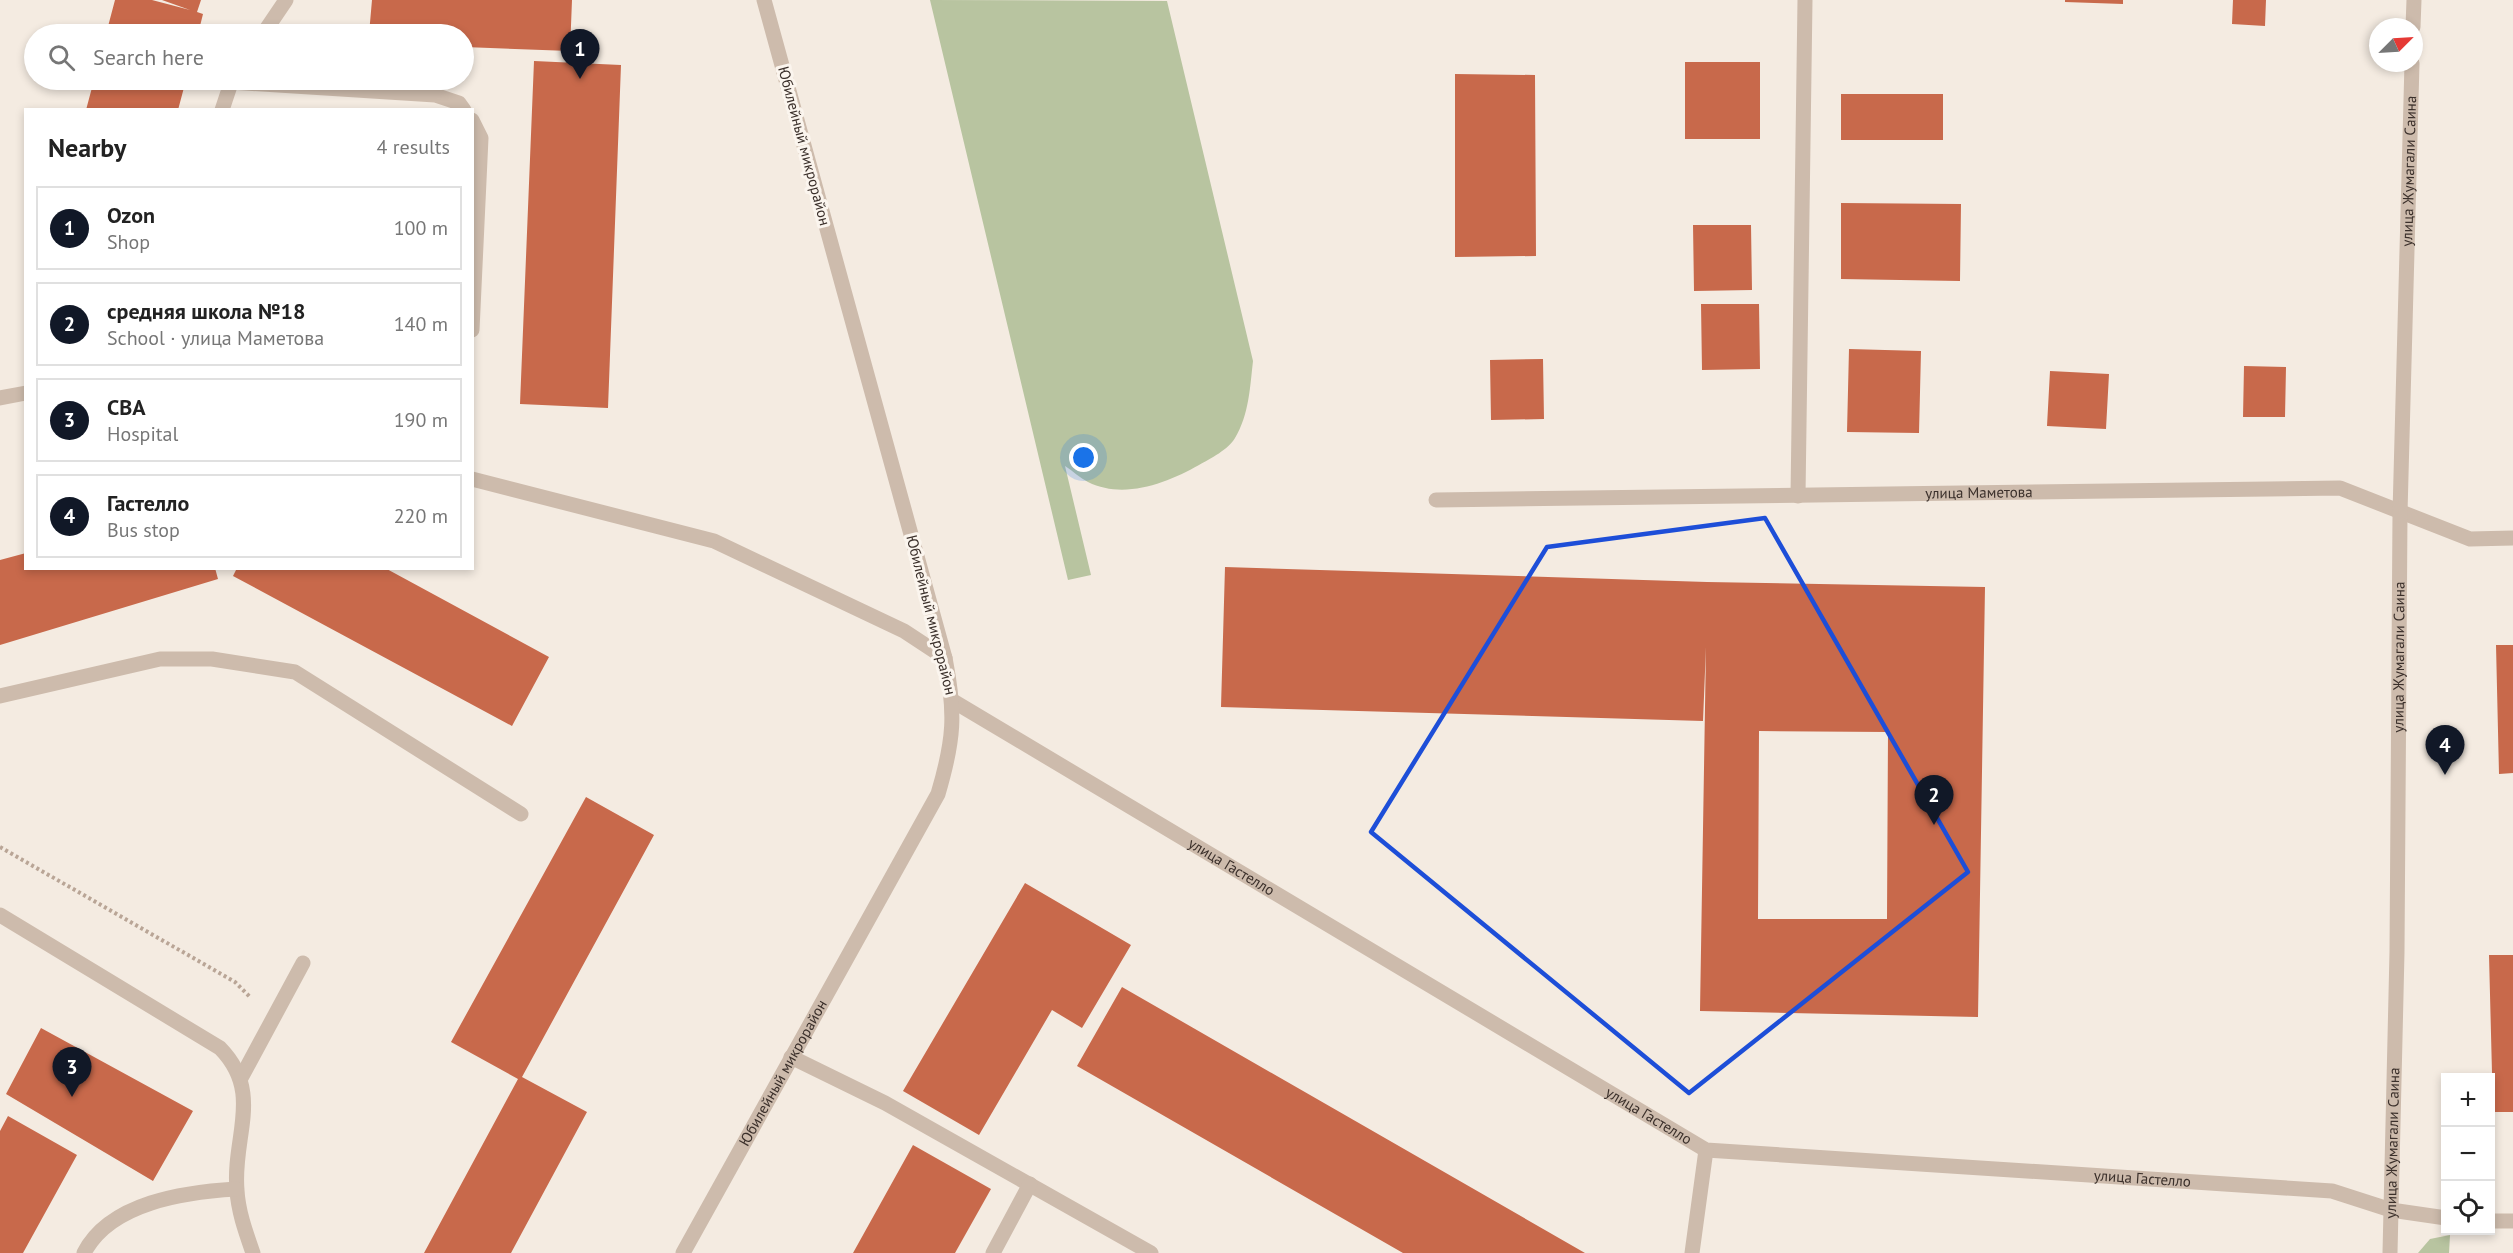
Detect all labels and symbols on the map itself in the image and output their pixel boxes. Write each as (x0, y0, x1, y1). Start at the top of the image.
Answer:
north arrow (2369, 18, 2423, 72)
pin: 1 (560, 29, 600, 79)
street label: Юбилейный микрорайон (774, 64, 835, 228)
street label: улица Жумагали Саина (2397, 95, 2420, 247)
your location (1069, 443, 1098, 472)
street label: улица Маметова (1925, 482, 2033, 503)
street label: Юбилейный микрорайон (902, 533, 961, 697)
street label: улица Жумагали Саина (2388, 582, 2409, 733)
pin: 4 (2426, 726, 2464, 775)
pin: 2 (1914, 776, 1954, 825)
street label: улица Гастелло (1185, 833, 1278, 900)
street label: Юбилейный микрорайон (734, 996, 831, 1149)
pin: 3 (52, 1048, 92, 1097)
street label: улица Жумагали Саина (2381, 1067, 2403, 1219)
street label: улица Гастелло (1602, 1082, 1696, 1149)
street label: улица Гастелло (2093, 1165, 2192, 1191)

